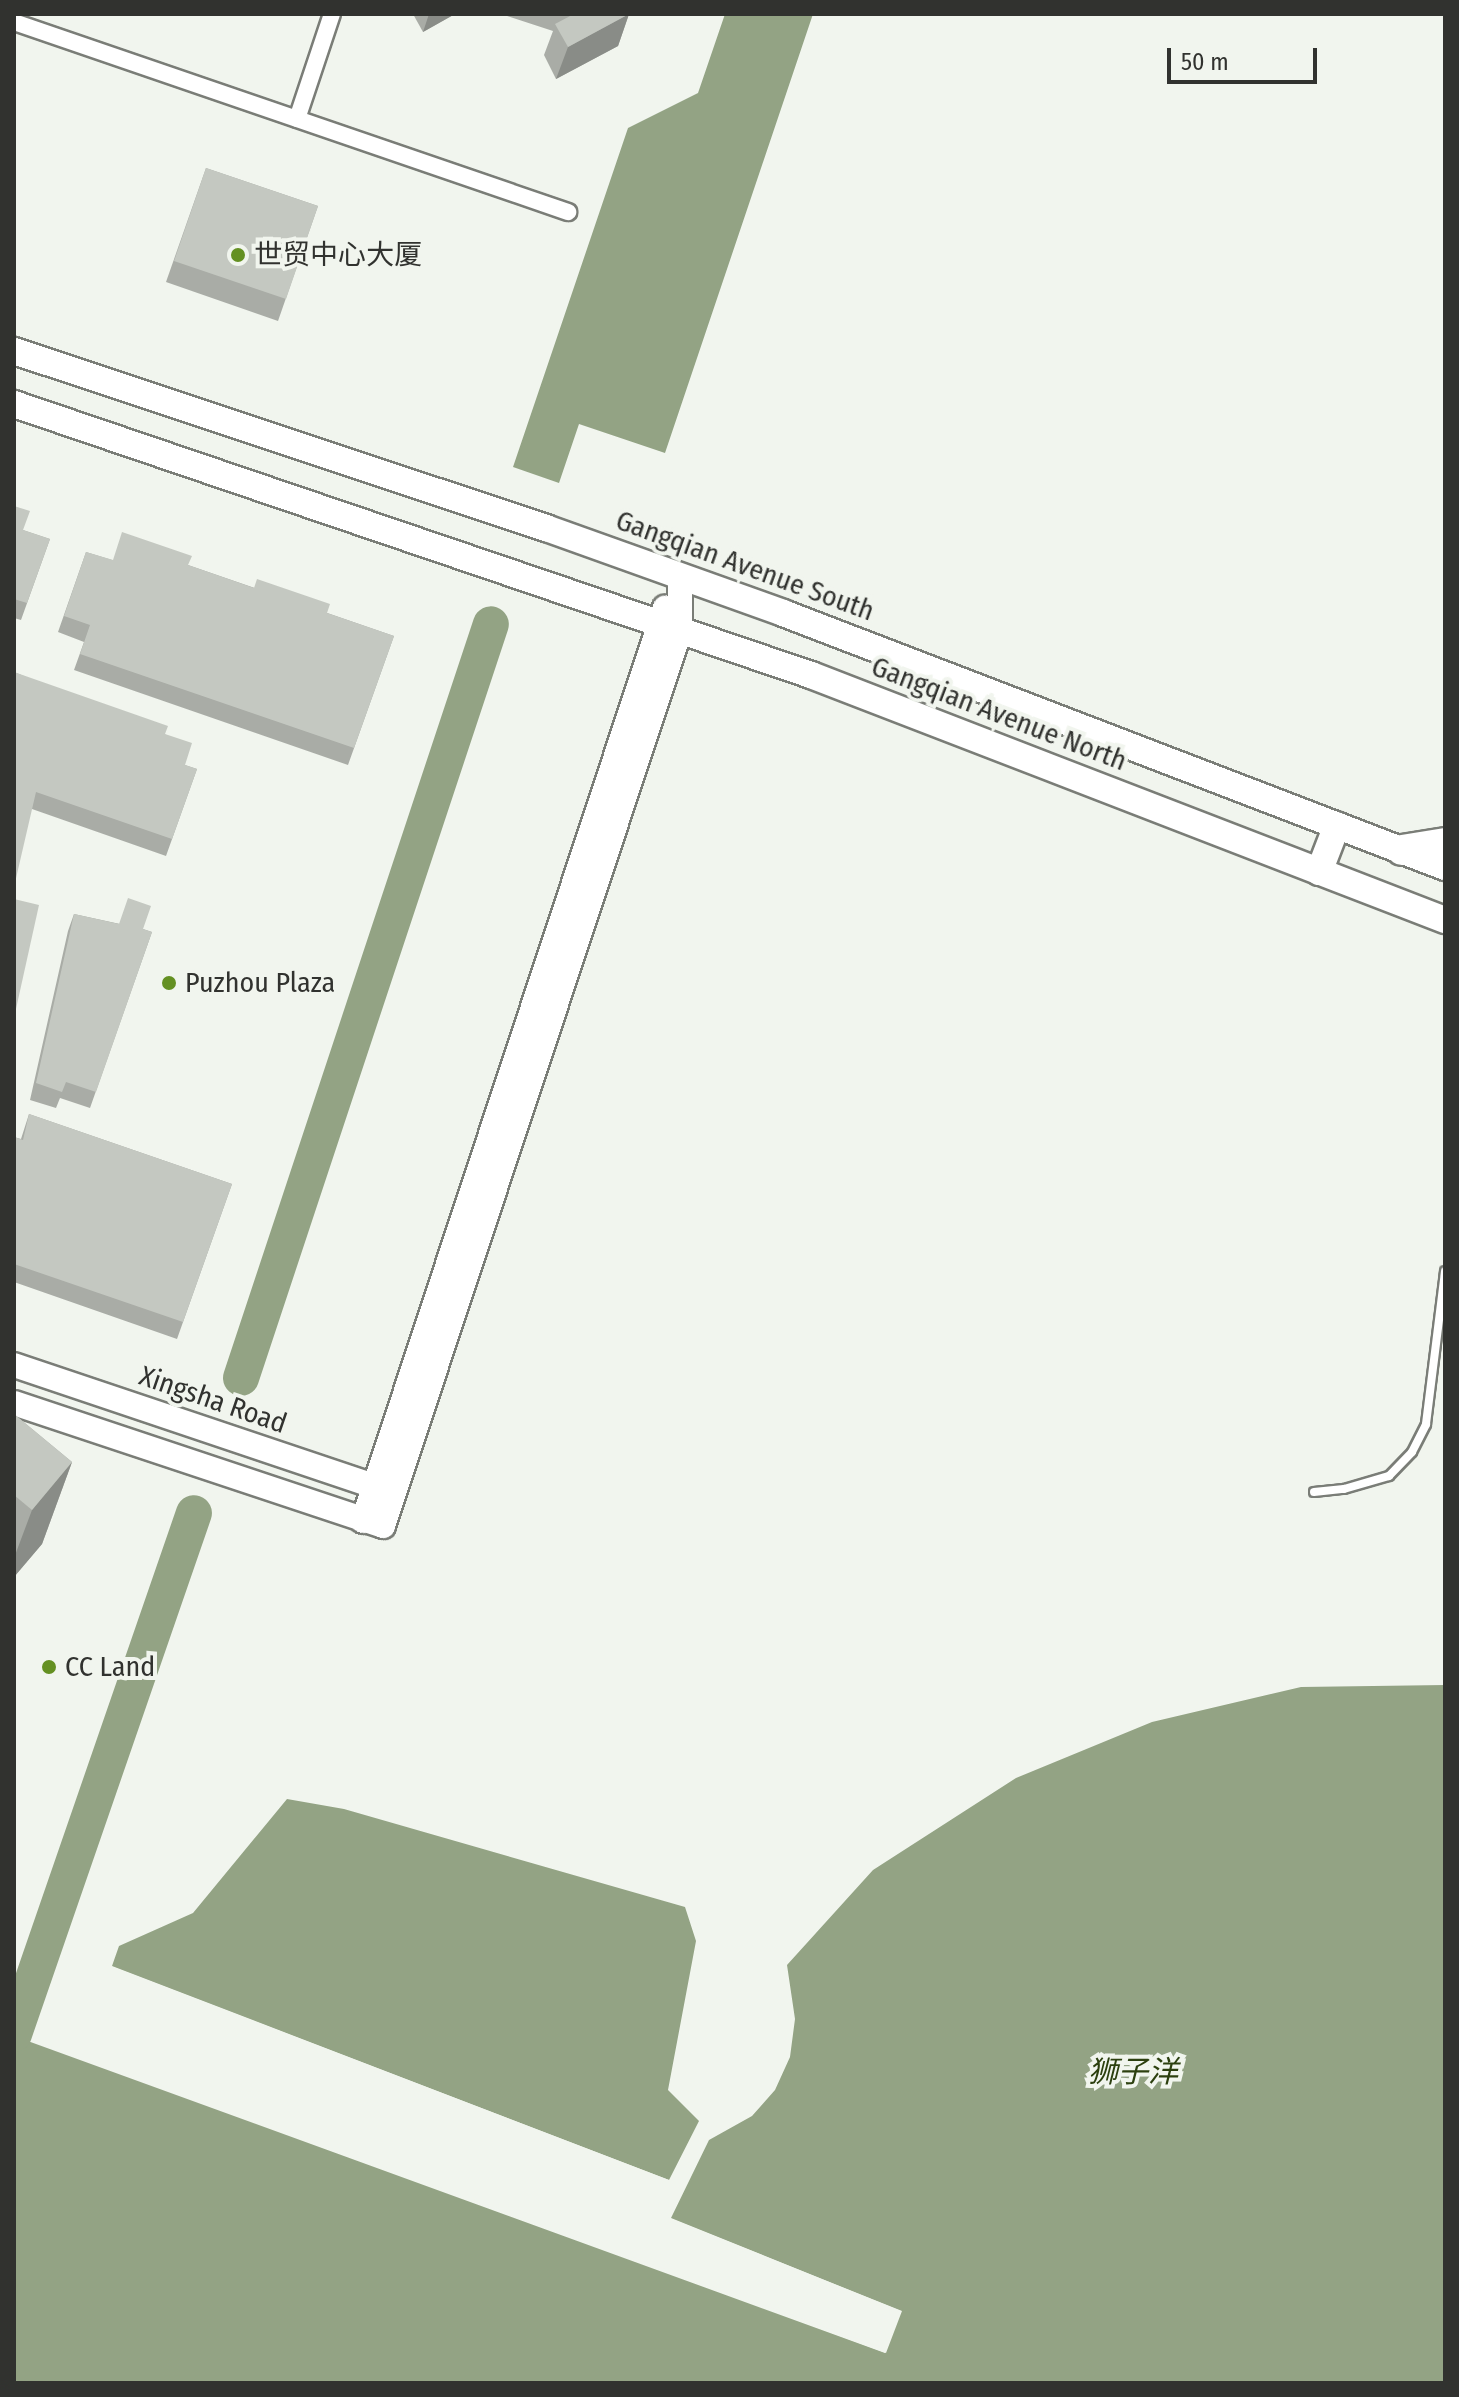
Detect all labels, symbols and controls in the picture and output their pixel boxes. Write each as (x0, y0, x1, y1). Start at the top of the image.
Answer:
scale bar (1171, 32, 1321, 82)
text: 50 m (1181, 48, 1229, 76)
place label: 世贸中心大厦 (254, 238, 422, 272)
marker: 世贸中心大厦 (229, 246, 247, 264)
street label: Gangqian Avenue South (611, 504, 879, 628)
street label: Gangqian Avenue North (867, 650, 1131, 778)
place label: Puzhou Plaza (185, 966, 335, 1000)
marker: Puzhou Plaza (160, 974, 178, 992)
street label: Xingsha Road (135, 1359, 291, 1441)
place label: CC Land (65, 1650, 155, 1684)
marker: CC Land (40, 1658, 58, 1676)
water label: 狮子洋 (1088, 2054, 1178, 2090)

